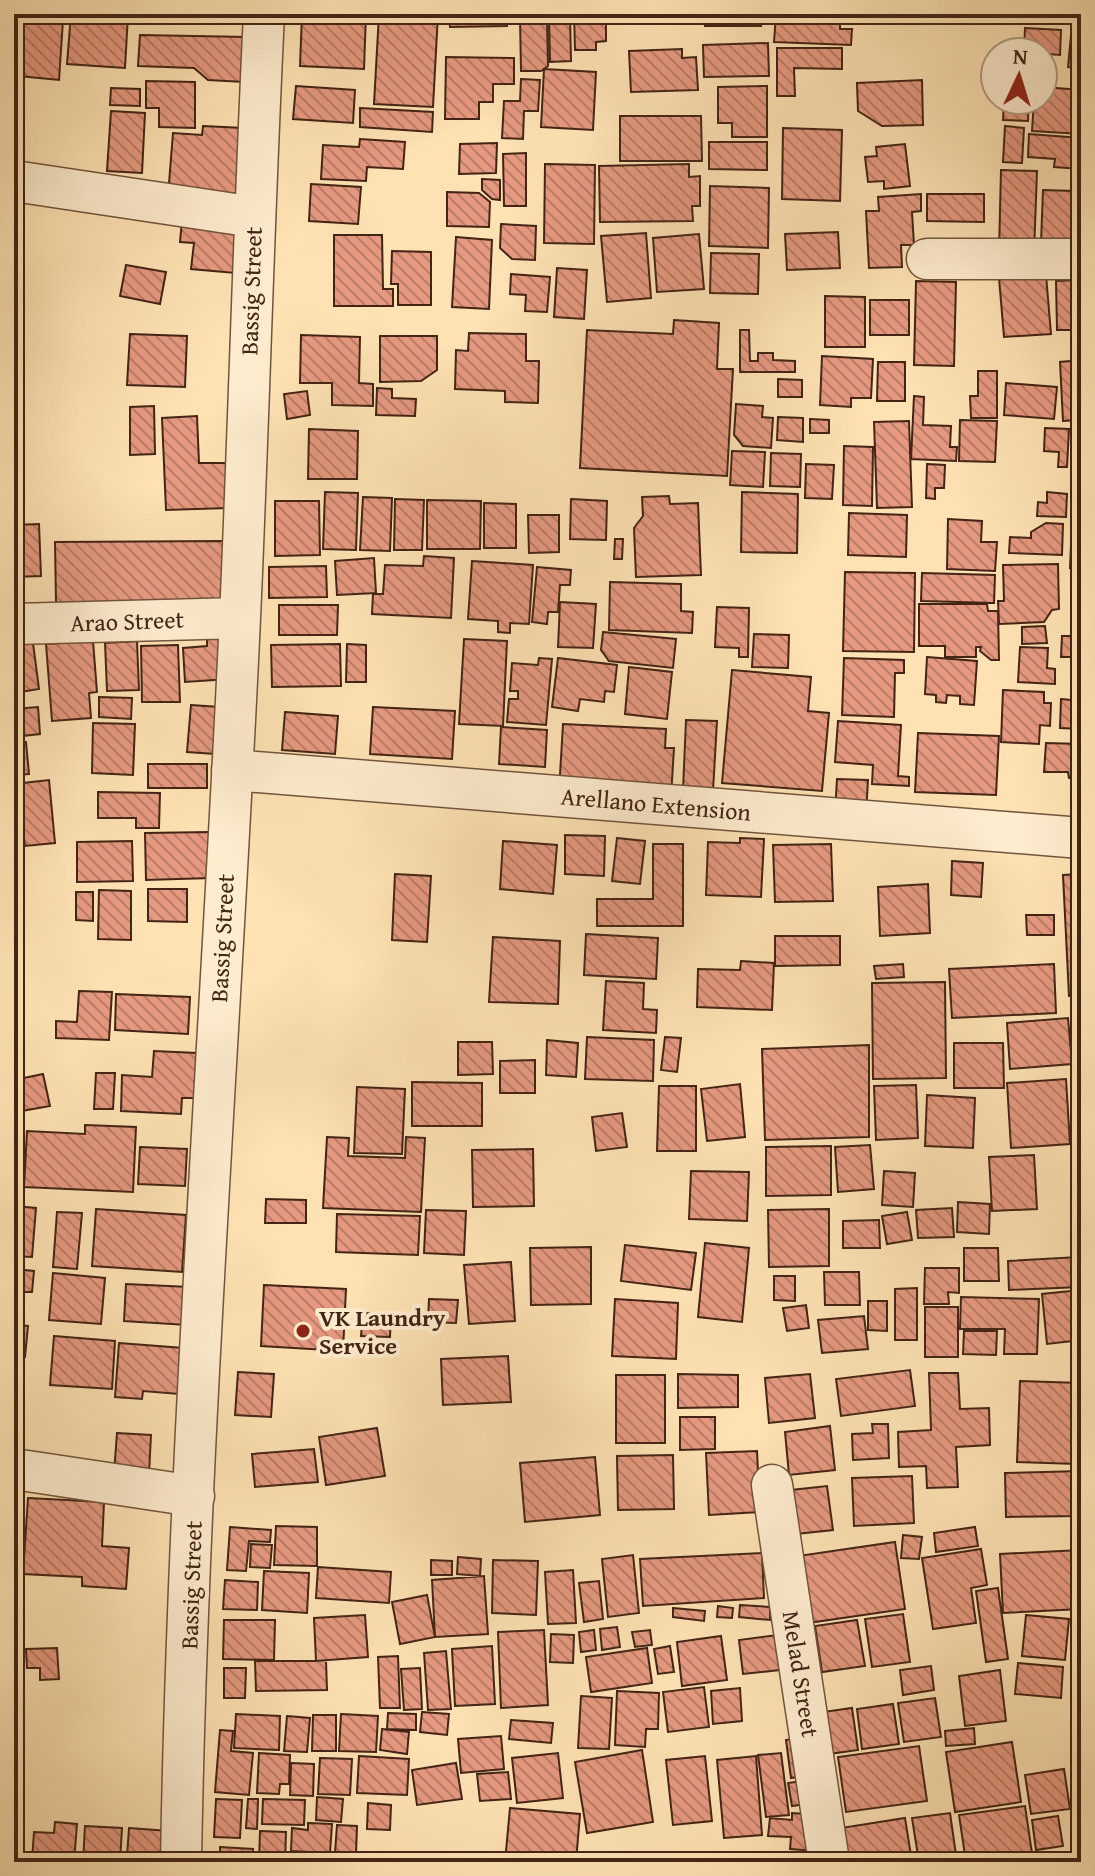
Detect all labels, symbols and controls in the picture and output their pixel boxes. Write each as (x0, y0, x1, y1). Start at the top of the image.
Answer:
north arrow (979, 36, 1059, 116)
text: N (1012, 40, 1029, 73)
street label: Bassig Street (231, 226, 271, 356)
street label: Arao Street (70, 602, 185, 640)
street label: Arellano Extension (559, 778, 753, 830)
street label: Bassig Street (201, 872, 243, 1003)
place label: VK Laundry Service (319, 1300, 446, 1363)
marker: VK Laundry Service (294, 1322, 312, 1340)
street label: Bassig Street (171, 1520, 211, 1650)
street label: Melad Street (774, 1608, 828, 1740)

